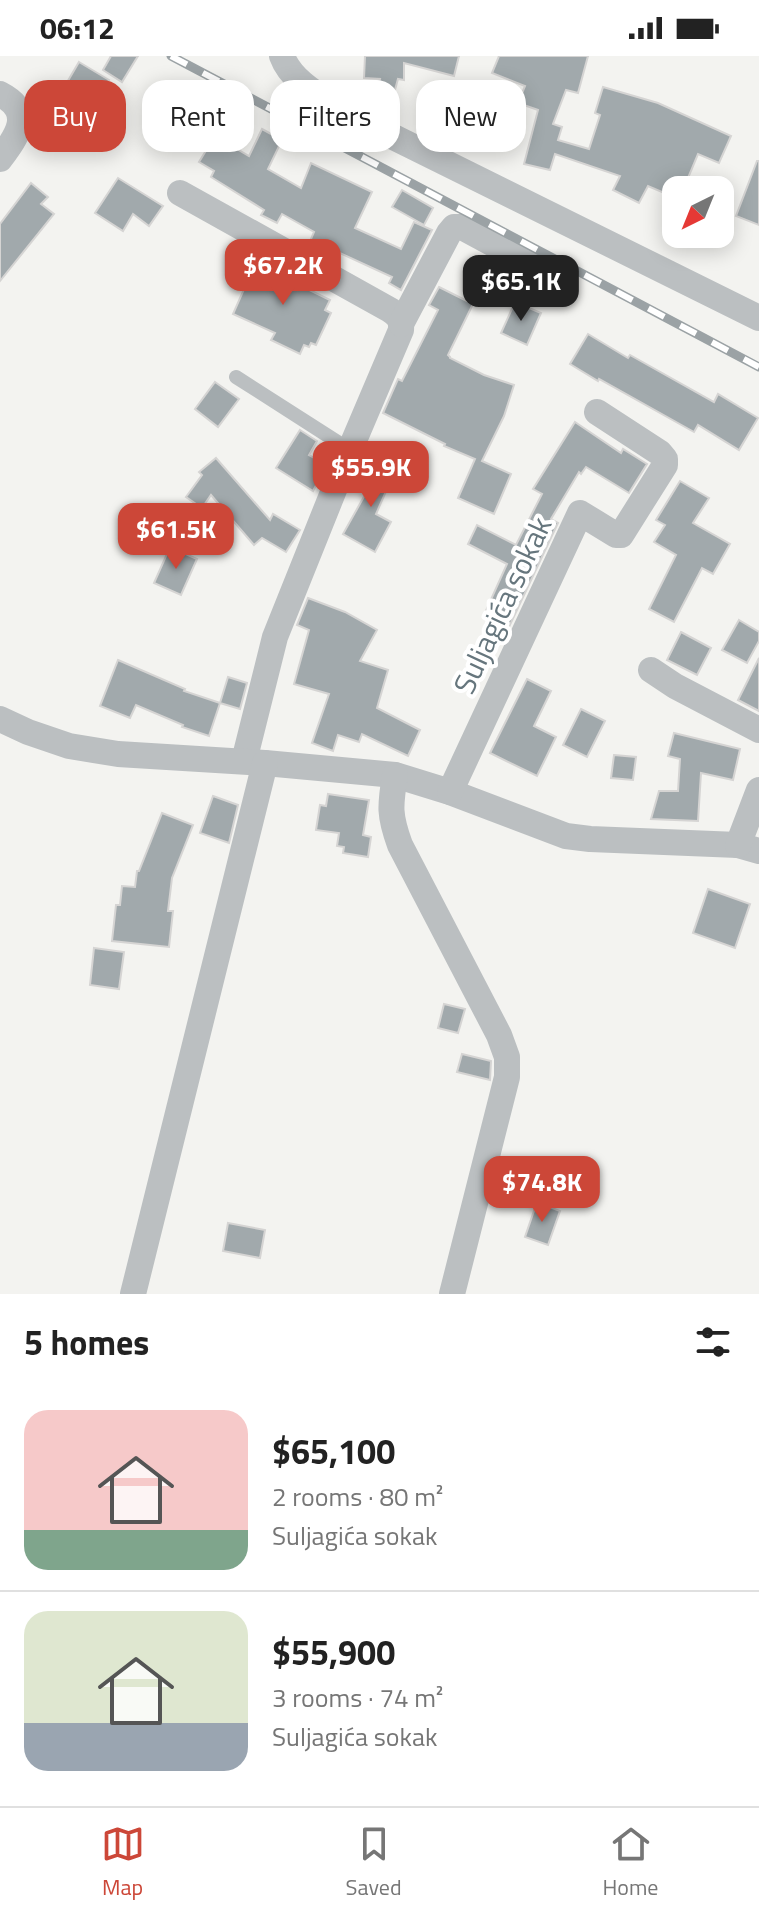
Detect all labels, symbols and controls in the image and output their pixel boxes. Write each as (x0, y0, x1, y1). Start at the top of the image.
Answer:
text: 06:12 (40, 5, 115, 51)
chip: Buy (24, 80, 126, 152)
chip: Rent (142, 80, 254, 152)
chip: Filters (270, 80, 400, 152)
chip: New (416, 80, 526, 152)
north arrow (662, 176, 734, 248)
map controls (662, 176, 734, 248)
pin: $67.2K (218, 239, 348, 307)
text: $67.2K (243, 245, 323, 284)
pin: $65.1K (456, 255, 586, 323)
text: $65.1K (481, 261, 561, 300)
pin: $55.9K (306, 441, 436, 509)
text: $55.9K (331, 447, 411, 486)
pin: $61.5K (111, 503, 241, 571)
text: $61.5K (136, 509, 216, 548)
street label: Suljagića sokak (441, 509, 563, 701)
pin: $74.8K (477, 1156, 607, 1224)
text: $74.8K (502, 1162, 582, 1201)
text: 5 homes (24, 1316, 149, 1368)
icon: filters (691, 1320, 735, 1364)
text: $65,100 (272, 1425, 395, 1477)
icon: home (88, 1442, 184, 1538)
text: 2 rooms · 80 m² (272, 1477, 443, 1516)
text: Suljagića sokak (272, 1516, 437, 1555)
text: $55,900 (272, 1626, 395, 1678)
icon: home (88, 1643, 184, 1739)
text: 3 rooms · 74 m² (272, 1678, 443, 1717)
text: Suljagića sokak (272, 1717, 437, 1756)
tab: Map (101, 1822, 145, 1904)
tab: Saved (346, 1822, 402, 1904)
tab: Home (603, 1822, 658, 1904)

